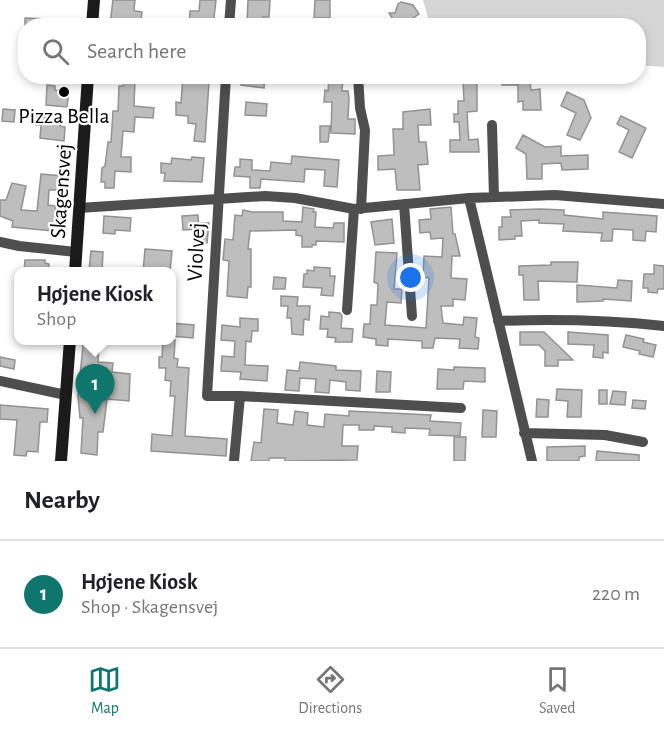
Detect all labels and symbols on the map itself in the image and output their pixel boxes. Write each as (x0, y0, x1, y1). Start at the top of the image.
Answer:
marker: Pizza Bella (57, 85, 71, 99)
place label: Pizza Bella (18, 105, 110, 127)
street label: Skagensvej (47, 143, 75, 239)
street label: Violvej (183, 222, 209, 282)
your location (396, 263, 425, 292)
pin: 1 (76, 364, 115, 414)

